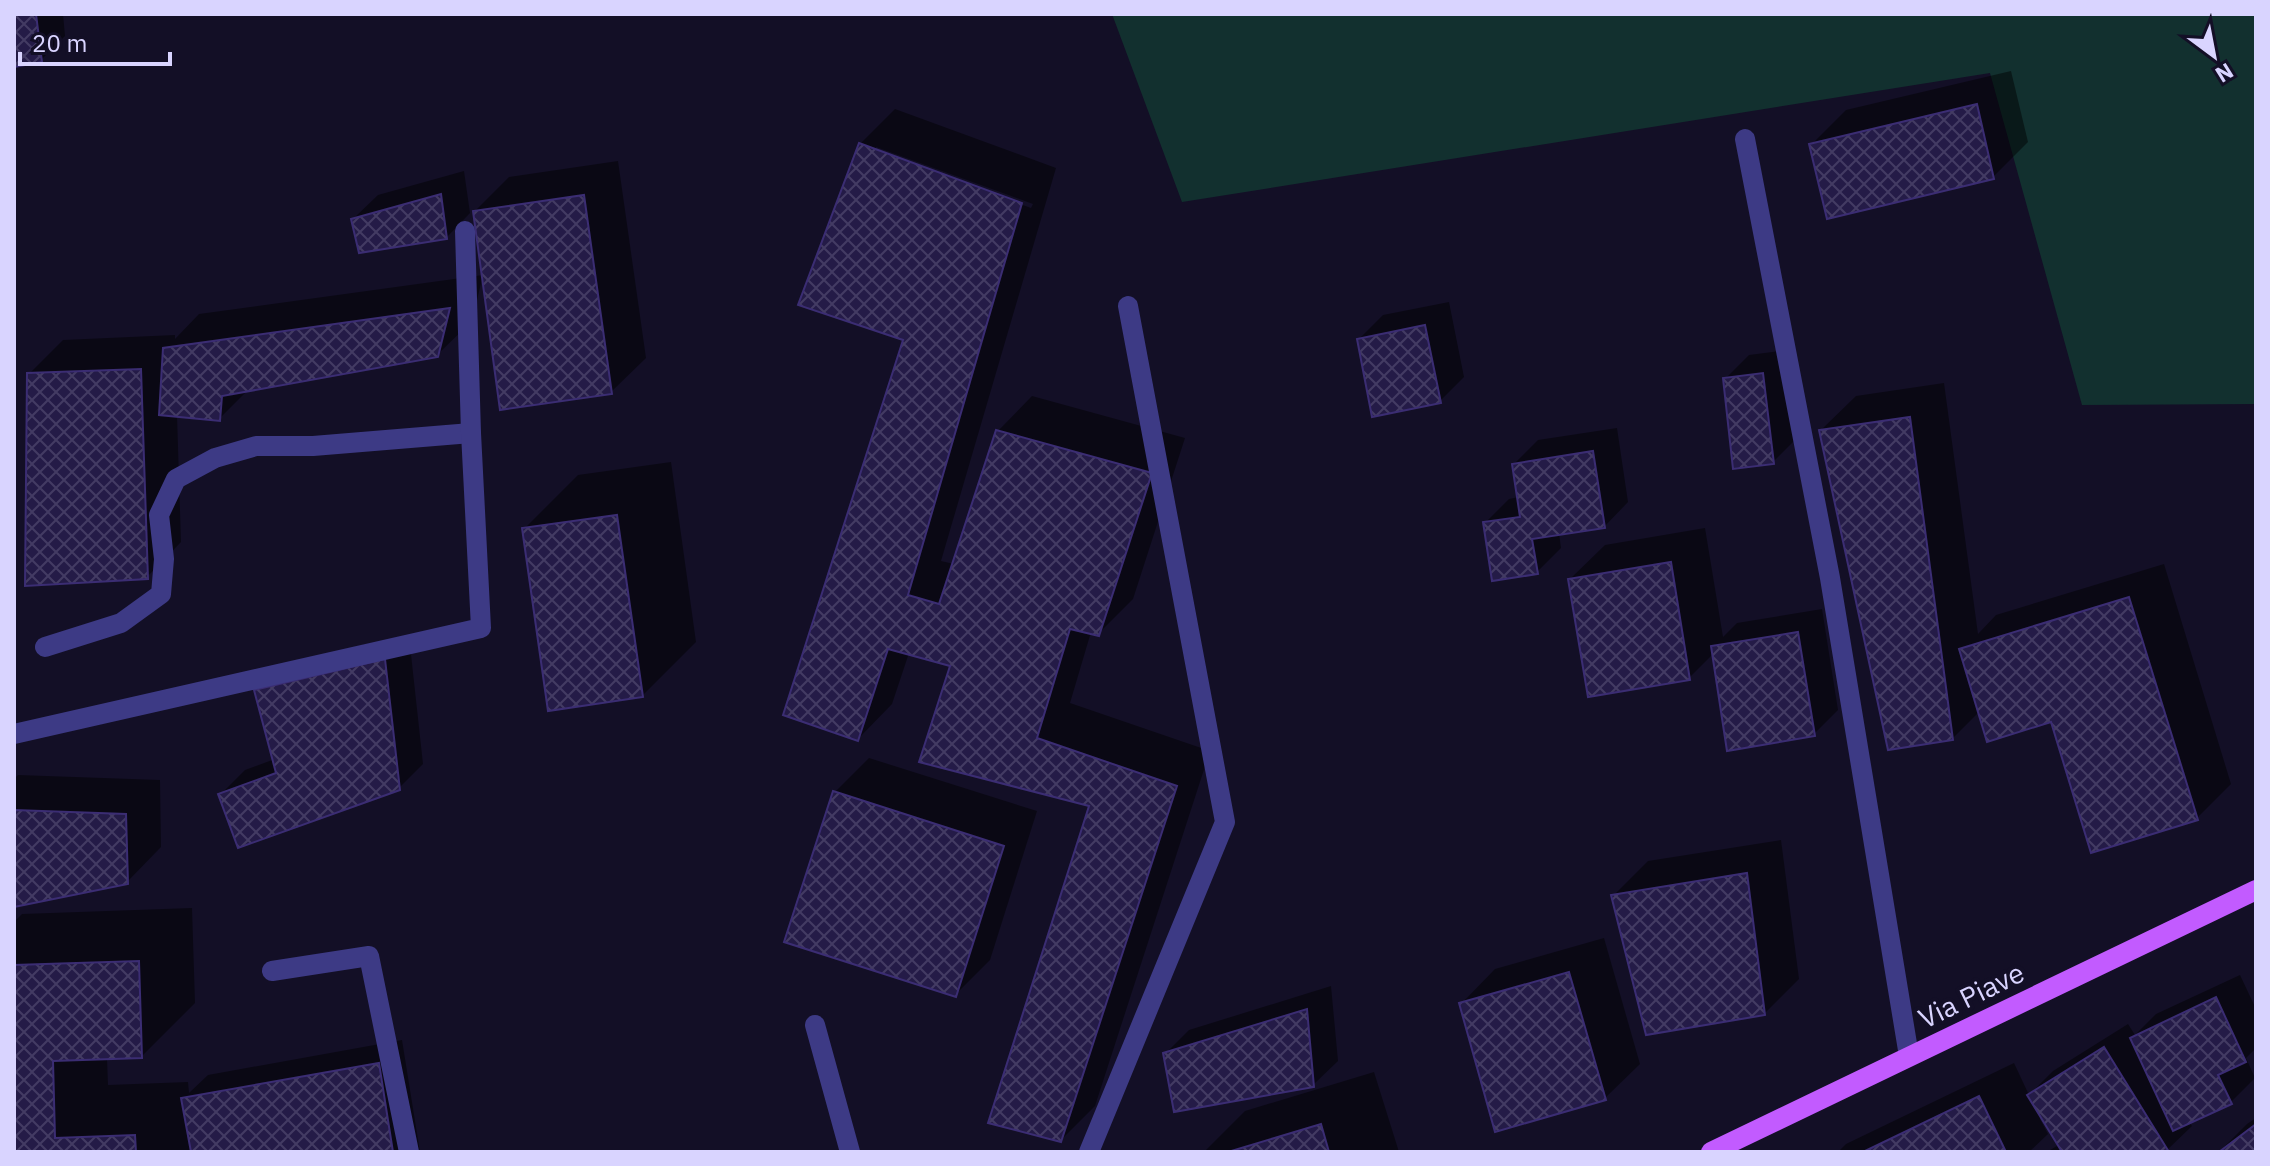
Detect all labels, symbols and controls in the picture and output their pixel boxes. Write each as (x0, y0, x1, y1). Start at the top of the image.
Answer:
scale bar (20, 16, 170, 66)
north arrow (2174, 16, 2254, 96)
text: 20 m (32, 27, 87, 59)
text: N (2210, 57, 2239, 90)
street label: Via Piave (1912, 954, 2030, 1036)

